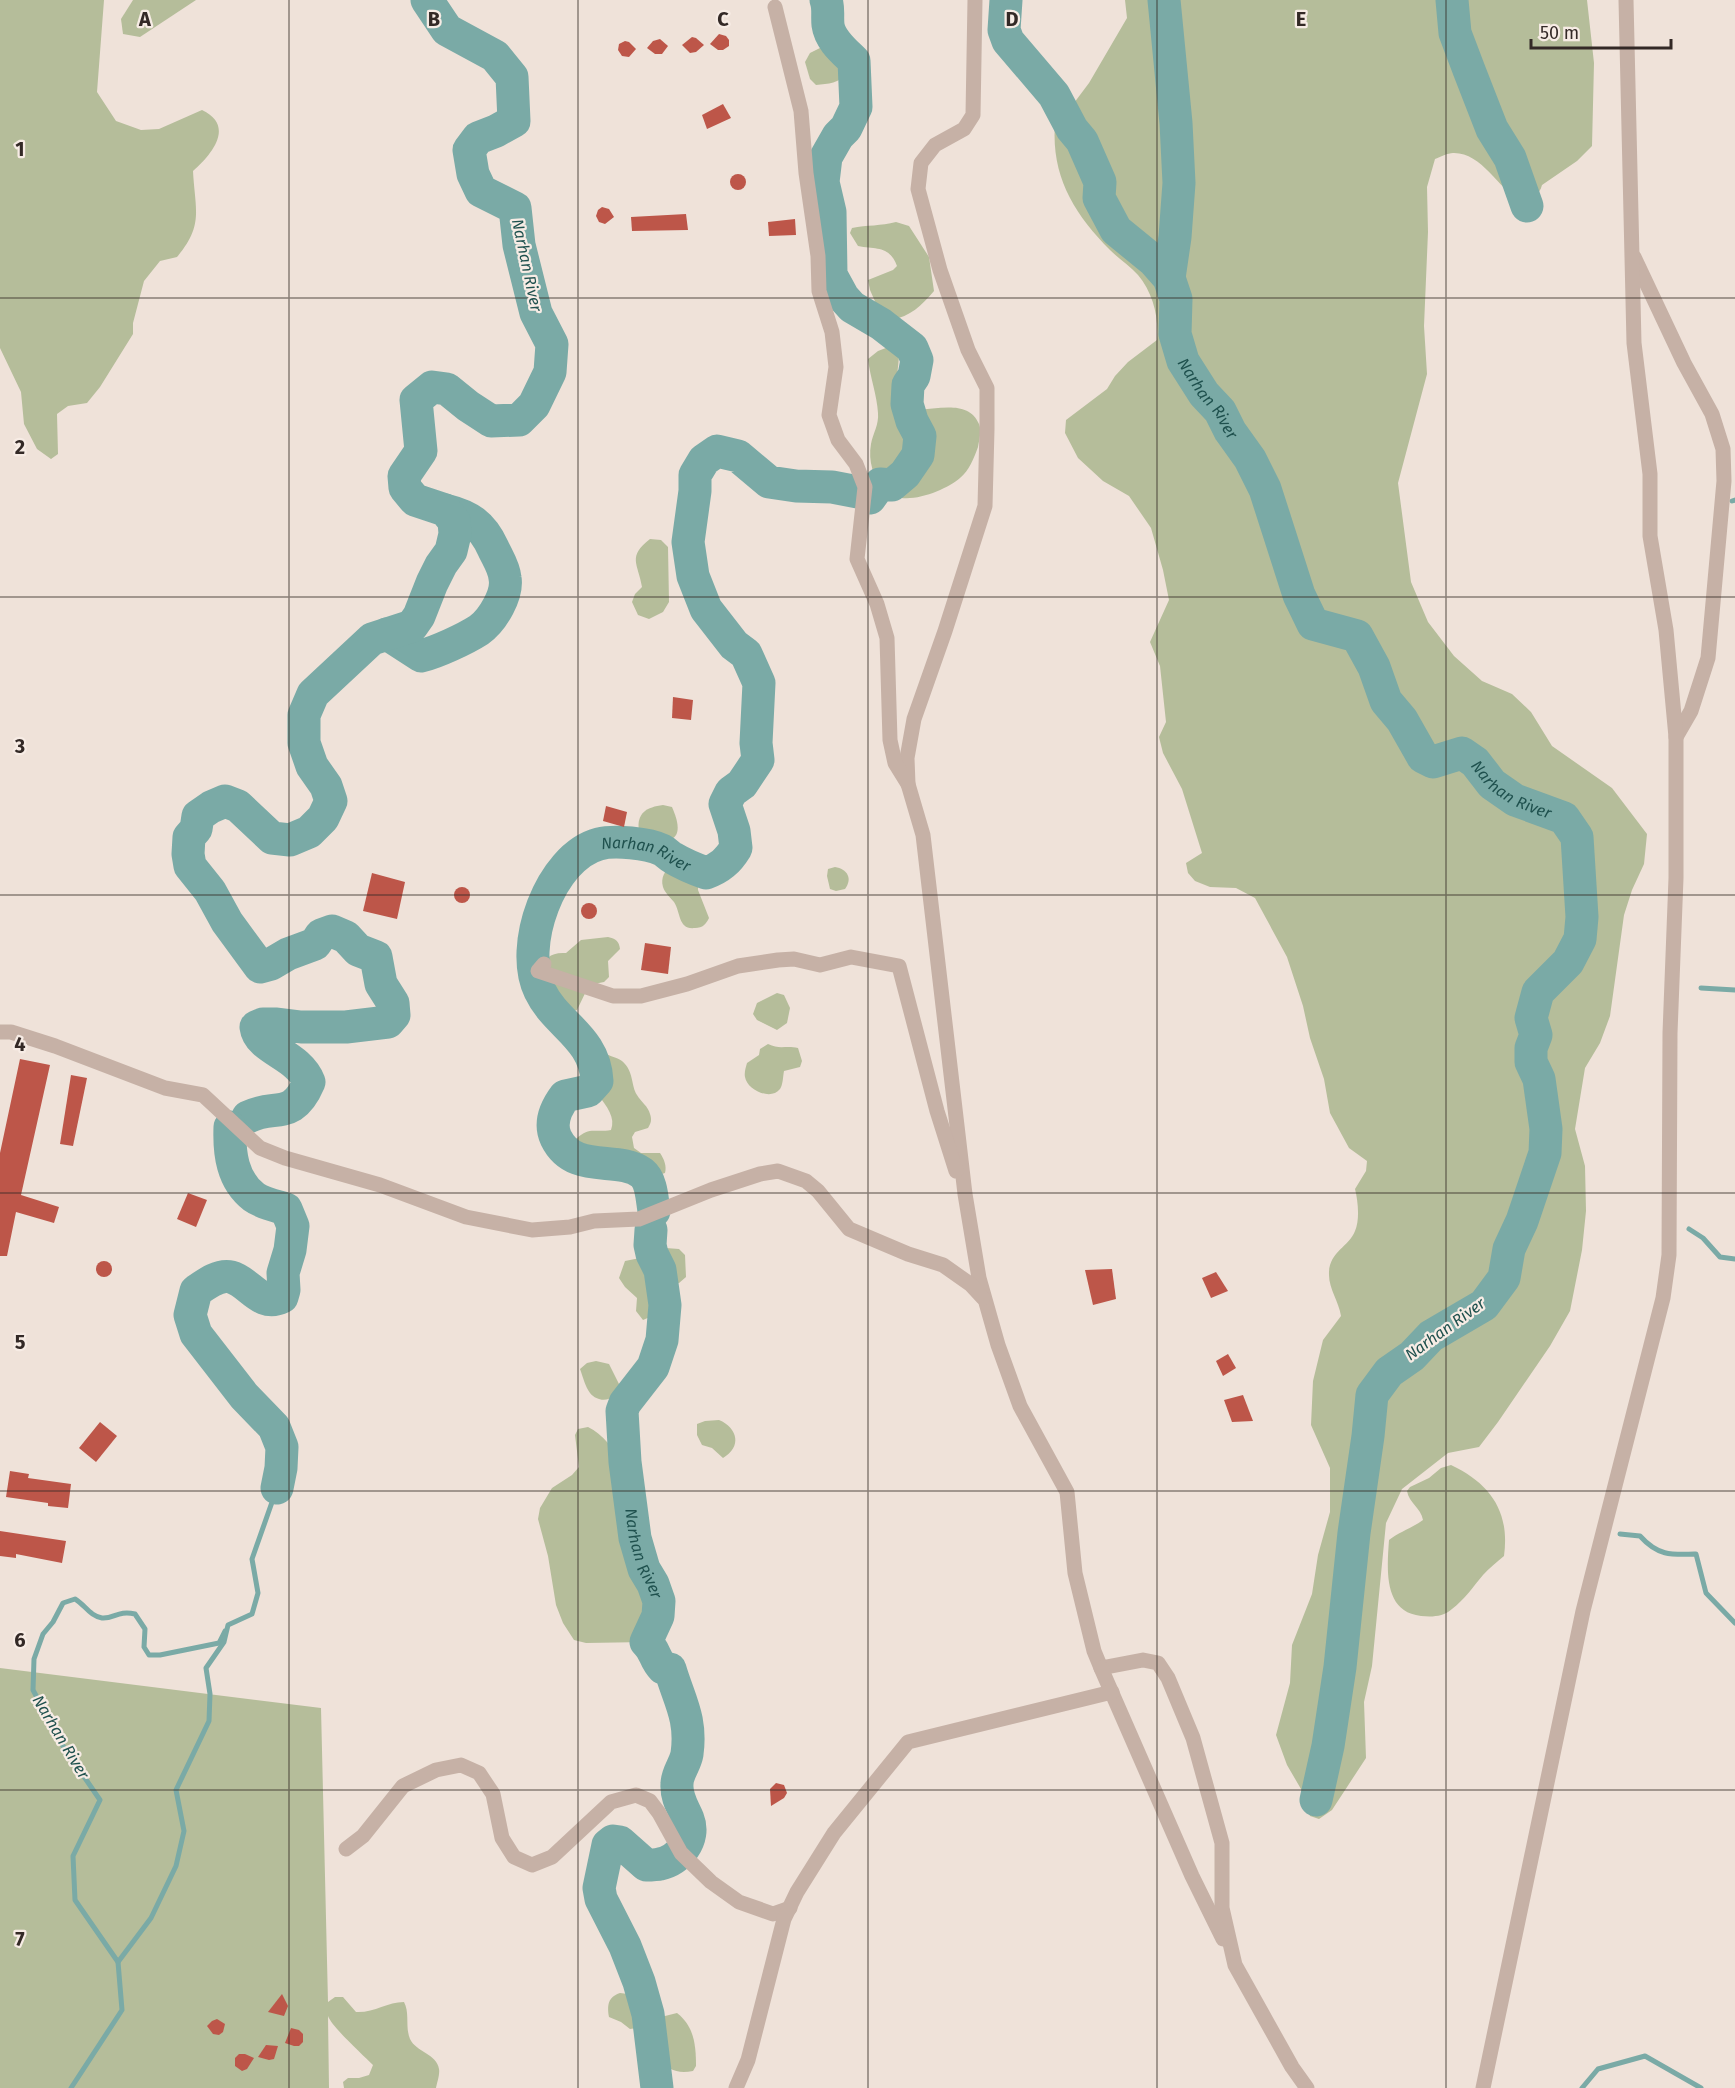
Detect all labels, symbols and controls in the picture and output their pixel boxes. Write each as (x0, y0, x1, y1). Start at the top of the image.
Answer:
text: A (138, 7, 152, 31)
text: B (428, 7, 440, 31)
text: C (717, 7, 729, 31)
text: D (1005, 7, 1019, 31)
text: E (1296, 7, 1306, 31)
scale bar (1531, 12, 1670, 50)
text: 50 m (1540, 22, 1579, 44)
text: 1 (15, 137, 25, 161)
water label: Narhan River (508, 217, 546, 314)
water label: Narhan River (1174, 354, 1243, 443)
text: 2 (15, 435, 25, 459)
text: 3 (14, 734, 25, 758)
water label: Narhan River (1468, 756, 1555, 822)
water label: Narhan River (600, 833, 694, 876)
text: 4 (14, 1032, 26, 1056)
water label: Narhan River (1401, 1293, 1489, 1364)
text: 5 (15, 1330, 26, 1354)
water label: Narhan River (622, 1507, 667, 1601)
text: 6 (14, 1628, 26, 1652)
water label: Narhan River (29, 1692, 94, 1783)
text: 7 (15, 1927, 25, 1951)

